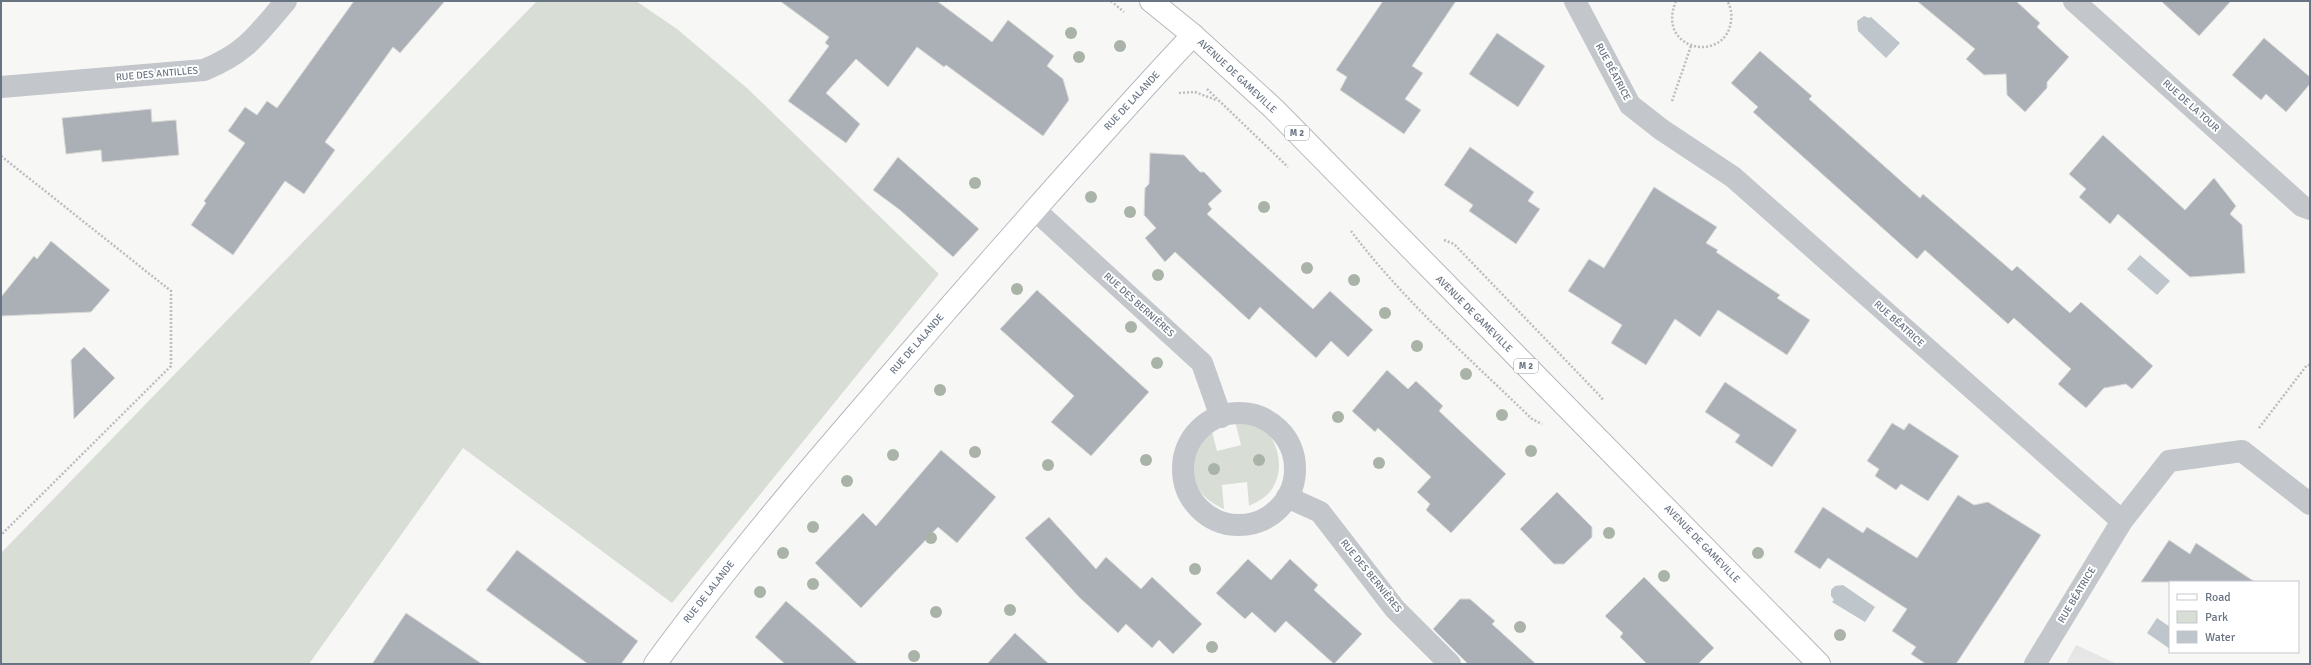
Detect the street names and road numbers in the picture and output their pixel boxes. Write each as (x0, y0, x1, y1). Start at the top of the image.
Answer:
street label: AVENUE DE GAMEVILLE (1195, 36, 1279, 116)
street label: RUE BÉATRICE (1593, 41, 1634, 103)
street label: RUE DES ANTILLES (115, 64, 199, 84)
street label: RUE DE LALANDE (1102, 69, 1163, 133)
street label: RUE DE LA TOUR (2160, 77, 2222, 135)
road number: M 2 (1285, 126, 1309, 140)
street label: RUE DES BERNIÈRES (1101, 269, 1178, 340)
street label: AVENUE DE GAMEVILLE (1433, 273, 1515, 355)
street label: RUE BÉATRICE (1872, 298, 1927, 350)
street label: RUE DE LALANDE (887, 311, 947, 377)
road number: M 2 (1514, 359, 1538, 373)
street label: AVENUE DE GAMEVILLE (1662, 503, 1743, 586)
street label: RUE DES BERNIÈRES (1338, 536, 1405, 615)
street label: RUE DE LALANDE (681, 558, 737, 626)
street label: RUE BÉATRICE (2055, 564, 2099, 625)

